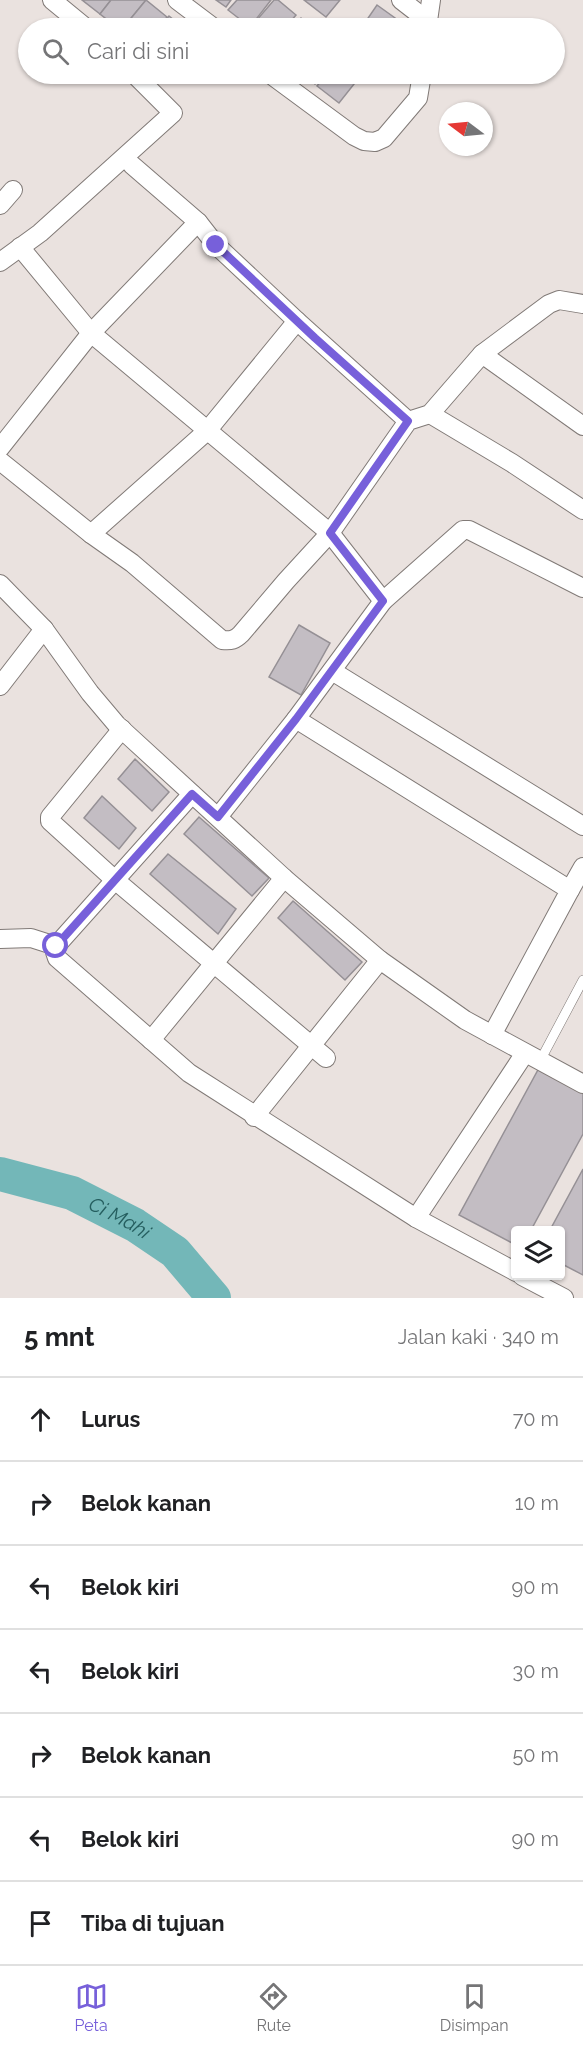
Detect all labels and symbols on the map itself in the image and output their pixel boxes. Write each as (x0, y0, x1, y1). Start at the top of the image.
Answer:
north arrow (439, 102, 493, 156)
route end (202, 231, 228, 257)
route start (42, 932, 68, 958)
water label: Ci Mahi (85, 1192, 156, 1244)

